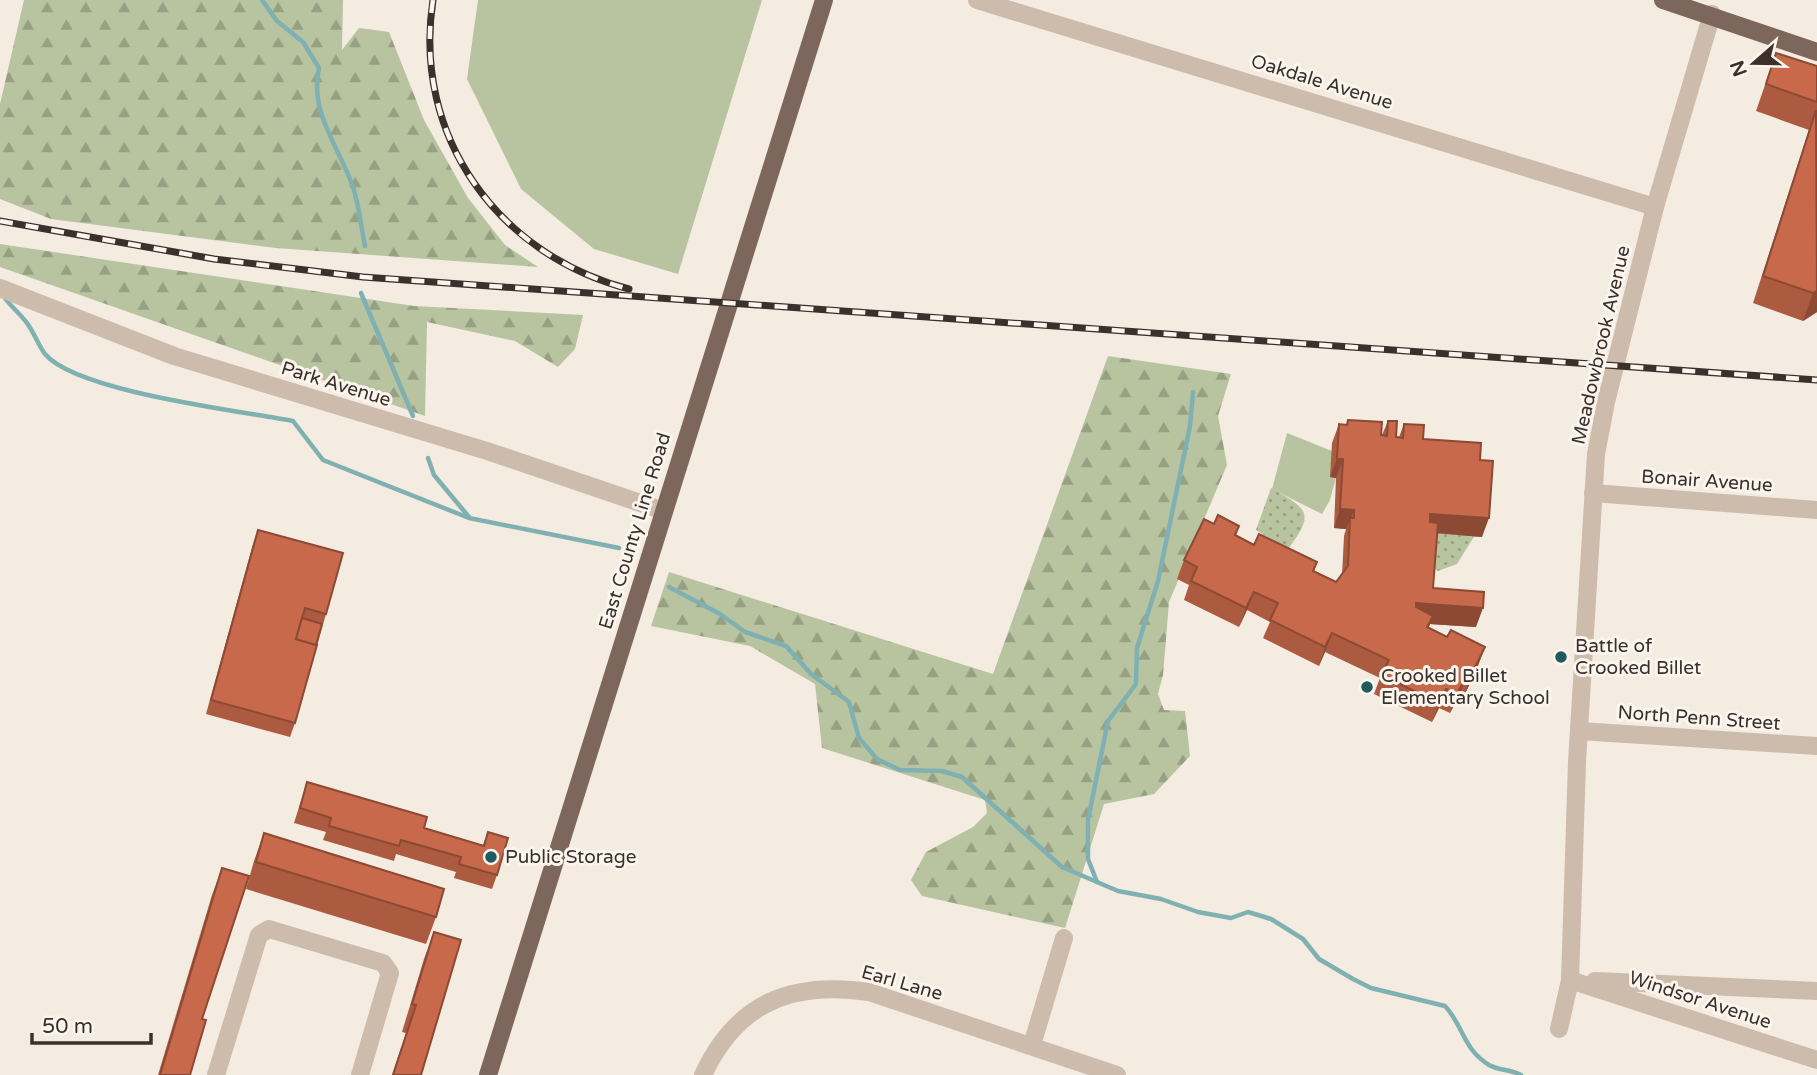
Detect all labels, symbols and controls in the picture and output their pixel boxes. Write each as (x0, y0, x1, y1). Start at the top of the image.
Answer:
north arrow (1719, 28, 1789, 98)
street label: Oakdale Avenue (1248, 50, 1396, 114)
text: N (1726, 58, 1752, 79)
street label: Meadowbrook Avenue (1567, 243, 1635, 447)
street label: Park Avenue (278, 357, 394, 411)
street label: East County Line Road (595, 430, 675, 632)
street label: Bonair Avenue (1640, 465, 1774, 497)
place label: Battle of Crooked Billet (1575, 635, 1701, 679)
marker: Battle of Crooked Billet (1553, 649, 1569, 665)
place label: Crooked Billet Elementary School (1381, 665, 1550, 709)
marker: Crooked Billet Elementary School (1359, 679, 1375, 695)
street label: North Penn Street (1617, 701, 1781, 735)
place label: Public Storage (505, 846, 636, 868)
marker: Public Storage (483, 849, 499, 865)
street label: Earl Lane (859, 961, 945, 1005)
street label: Windsor Avenue (1626, 967, 1774, 1033)
scale bar (32, 1002, 150, 1046)
text: 50 m (42, 1014, 93, 1039)

